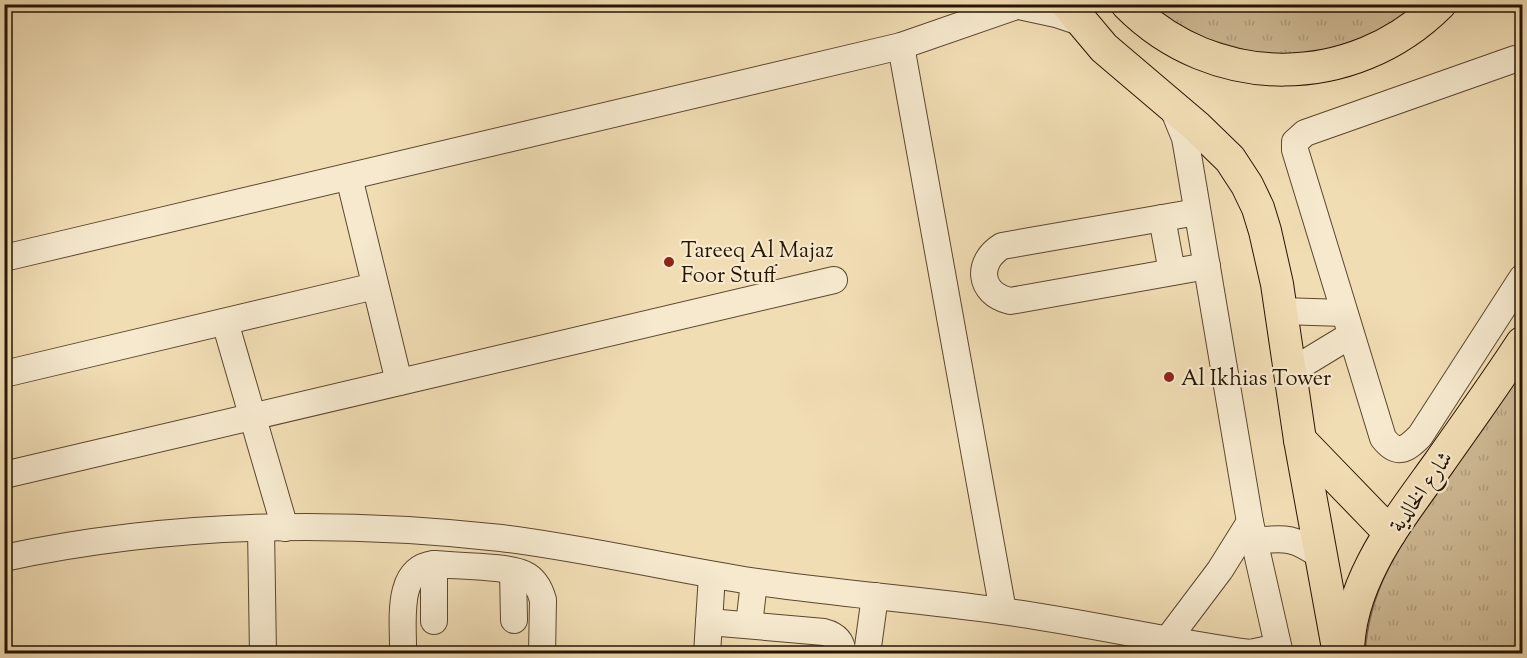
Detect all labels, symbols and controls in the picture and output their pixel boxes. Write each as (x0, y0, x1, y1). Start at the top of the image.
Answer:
place label: Tareeq Al Majaz Foor Stuff (681, 236, 833, 293)
marker: Tareeq Al Majaz Foor Stuff (662, 255, 676, 269)
place label: Al Ikhias Tower (1181, 364, 1331, 396)
marker: Al Ikhias Tower (1162, 370, 1176, 384)
street label: شارع الخالدية (1383, 445, 1462, 540)

